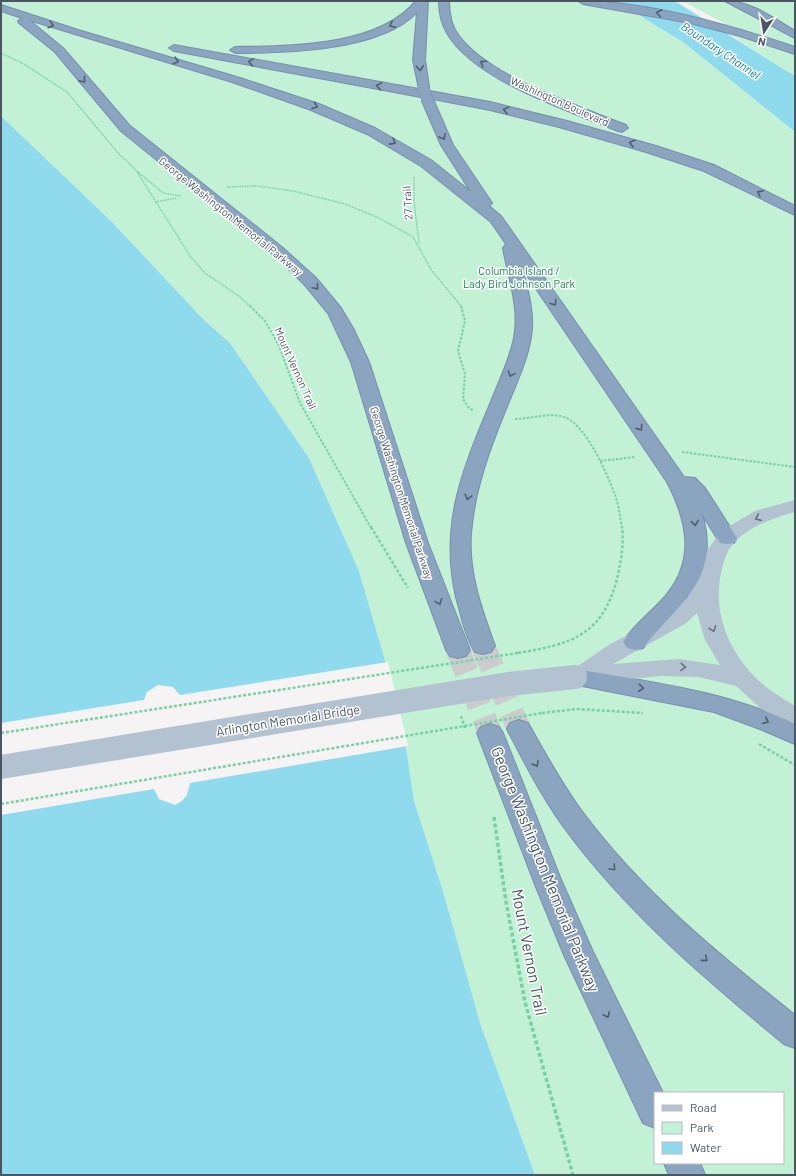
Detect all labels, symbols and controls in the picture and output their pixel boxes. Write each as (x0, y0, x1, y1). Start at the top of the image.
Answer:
one-way arrow (656, 10, 662, 18)
north arrow (744, 12, 784, 52)
water label: Boundary Channel (679, 18, 763, 82)
one-way arrow (48, 20, 55, 29)
one-way arrow (388, 20, 396, 28)
text: N (757, 35, 767, 49)
one-way arrow (172, 56, 179, 65)
one-way arrow (248, 59, 254, 67)
one-way arrow (481, 61, 488, 68)
one-way arrow (416, 65, 425, 71)
street label: Washington Boulevard (509, 73, 611, 129)
one-way arrow (79, 76, 86, 83)
one-way arrow (375, 82, 382, 91)
one-way arrow (311, 102, 318, 110)
one-way arrow (503, 106, 509, 114)
one-way arrow (438, 133, 446, 140)
one-way arrow (389, 138, 396, 145)
one-way arrow (629, 139, 636, 148)
street label: George Washington Memorial Parkway (157, 154, 305, 278)
street label: 27 Trail (400, 186, 414, 220)
one-way arrow (757, 190, 765, 198)
park label: Columbia Island / Lady Bird Johnson Park (463, 264, 576, 290)
one-way arrow (312, 283, 319, 290)
one-way arrow (549, 299, 556, 306)
street label: Mount Vernon Trail (272, 325, 320, 411)
one-way arrow (507, 370, 515, 377)
street label: George Washington Memorial Parkway (368, 405, 436, 581)
one-way arrow (635, 424, 642, 431)
one-way arrow (464, 493, 472, 500)
one-way arrow (755, 513, 763, 521)
one-way arrow (690, 520, 699, 526)
one-way arrow (435, 599, 443, 606)
one-way arrow (709, 625, 717, 632)
one-way arrow (680, 662, 686, 671)
one-way arrow (638, 683, 644, 692)
street label: Arlington Memorial Bridge (215, 701, 361, 739)
one-way arrow (762, 716, 770, 724)
street label: George Washington Memorial Parkway (488, 743, 604, 995)
one-way arrow (531, 760, 538, 767)
one-way arrow (608, 863, 616, 871)
street label: Mount Vernon Trail (508, 887, 552, 1017)
one-way arrow (701, 955, 708, 962)
one-way arrow (602, 1011, 610, 1018)
legend (654, 1092, 784, 1164)
text: Road (690, 1100, 717, 1114)
text: Park (690, 1120, 714, 1134)
text: Water (690, 1140, 722, 1154)

